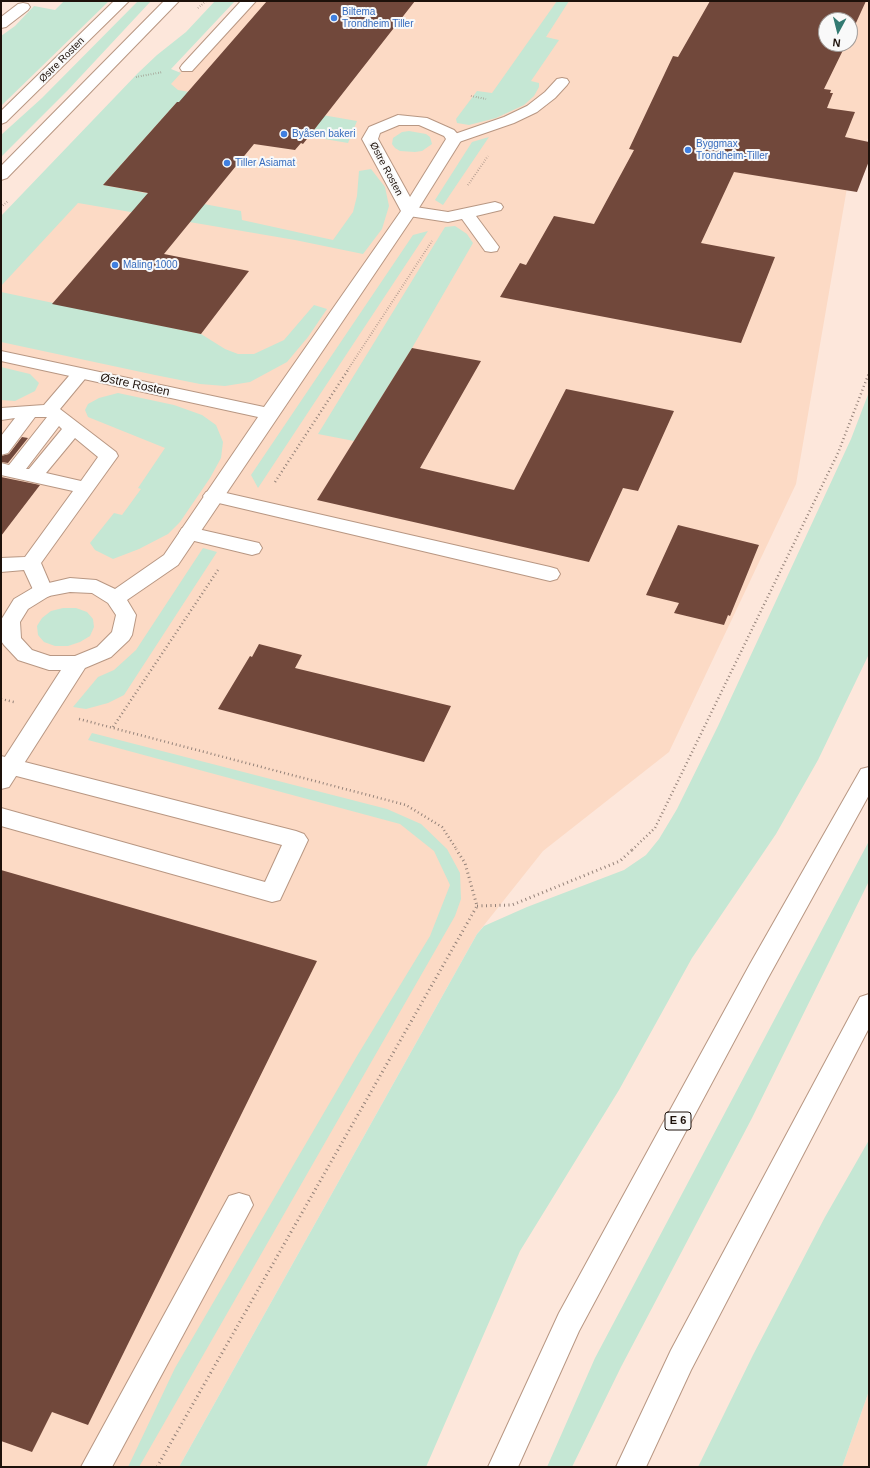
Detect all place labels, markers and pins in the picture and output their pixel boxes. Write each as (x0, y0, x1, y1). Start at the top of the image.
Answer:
place label: Biltema Trondheim Tiller (342, 6, 413, 30)
marker: Biltema Trondheim Tiller (329, 13, 339, 23)
place label: Byåsen bakeri (292, 128, 355, 140)
marker: Byåsen bakeri (279, 129, 289, 139)
place label: Byggmax Trondheim-Tiller (696, 138, 768, 162)
marker: Byggmax Trondheim-Tiller (683, 145, 693, 155)
place label: Tiller Asiamat (235, 157, 295, 169)
marker: Tiller Asiamat (222, 158, 232, 168)
place label: Maling 1000 (123, 259, 177, 271)
marker: Maling 1000 (110, 260, 120, 270)

